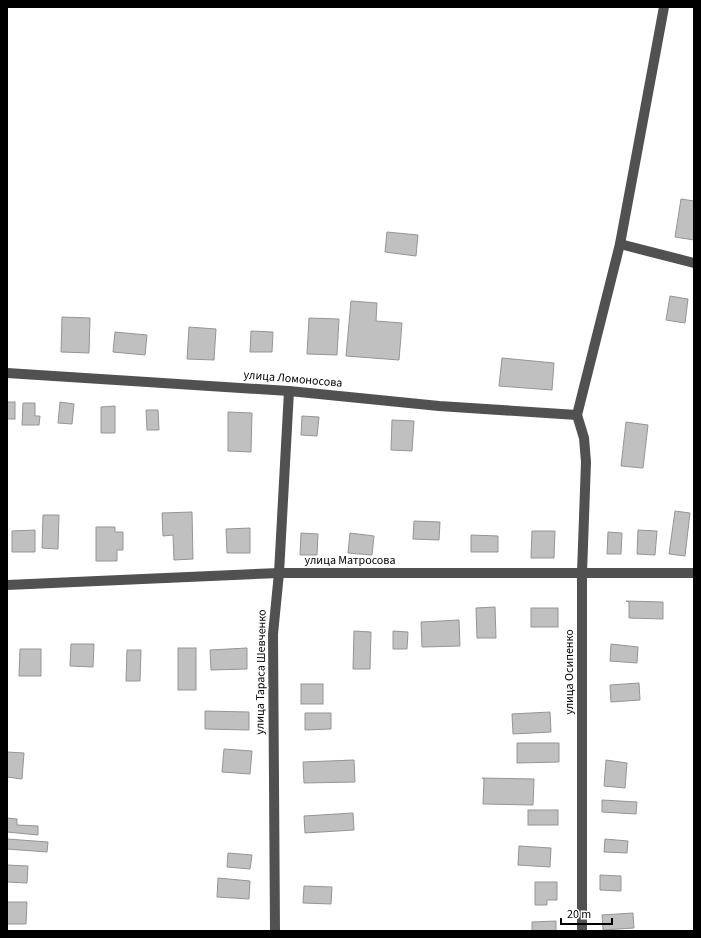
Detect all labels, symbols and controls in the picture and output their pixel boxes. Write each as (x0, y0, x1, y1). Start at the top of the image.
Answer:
street label: улица Ломоносова (243, 366, 343, 392)
street label: улица Матросова (304, 552, 396, 569)
street label: улица Тараса Шевченко (251, 609, 271, 735)
street label: улица Осипенко (561, 629, 578, 715)
scale bar (561, 900, 612, 926)
text: 20 m (567, 906, 591, 923)

